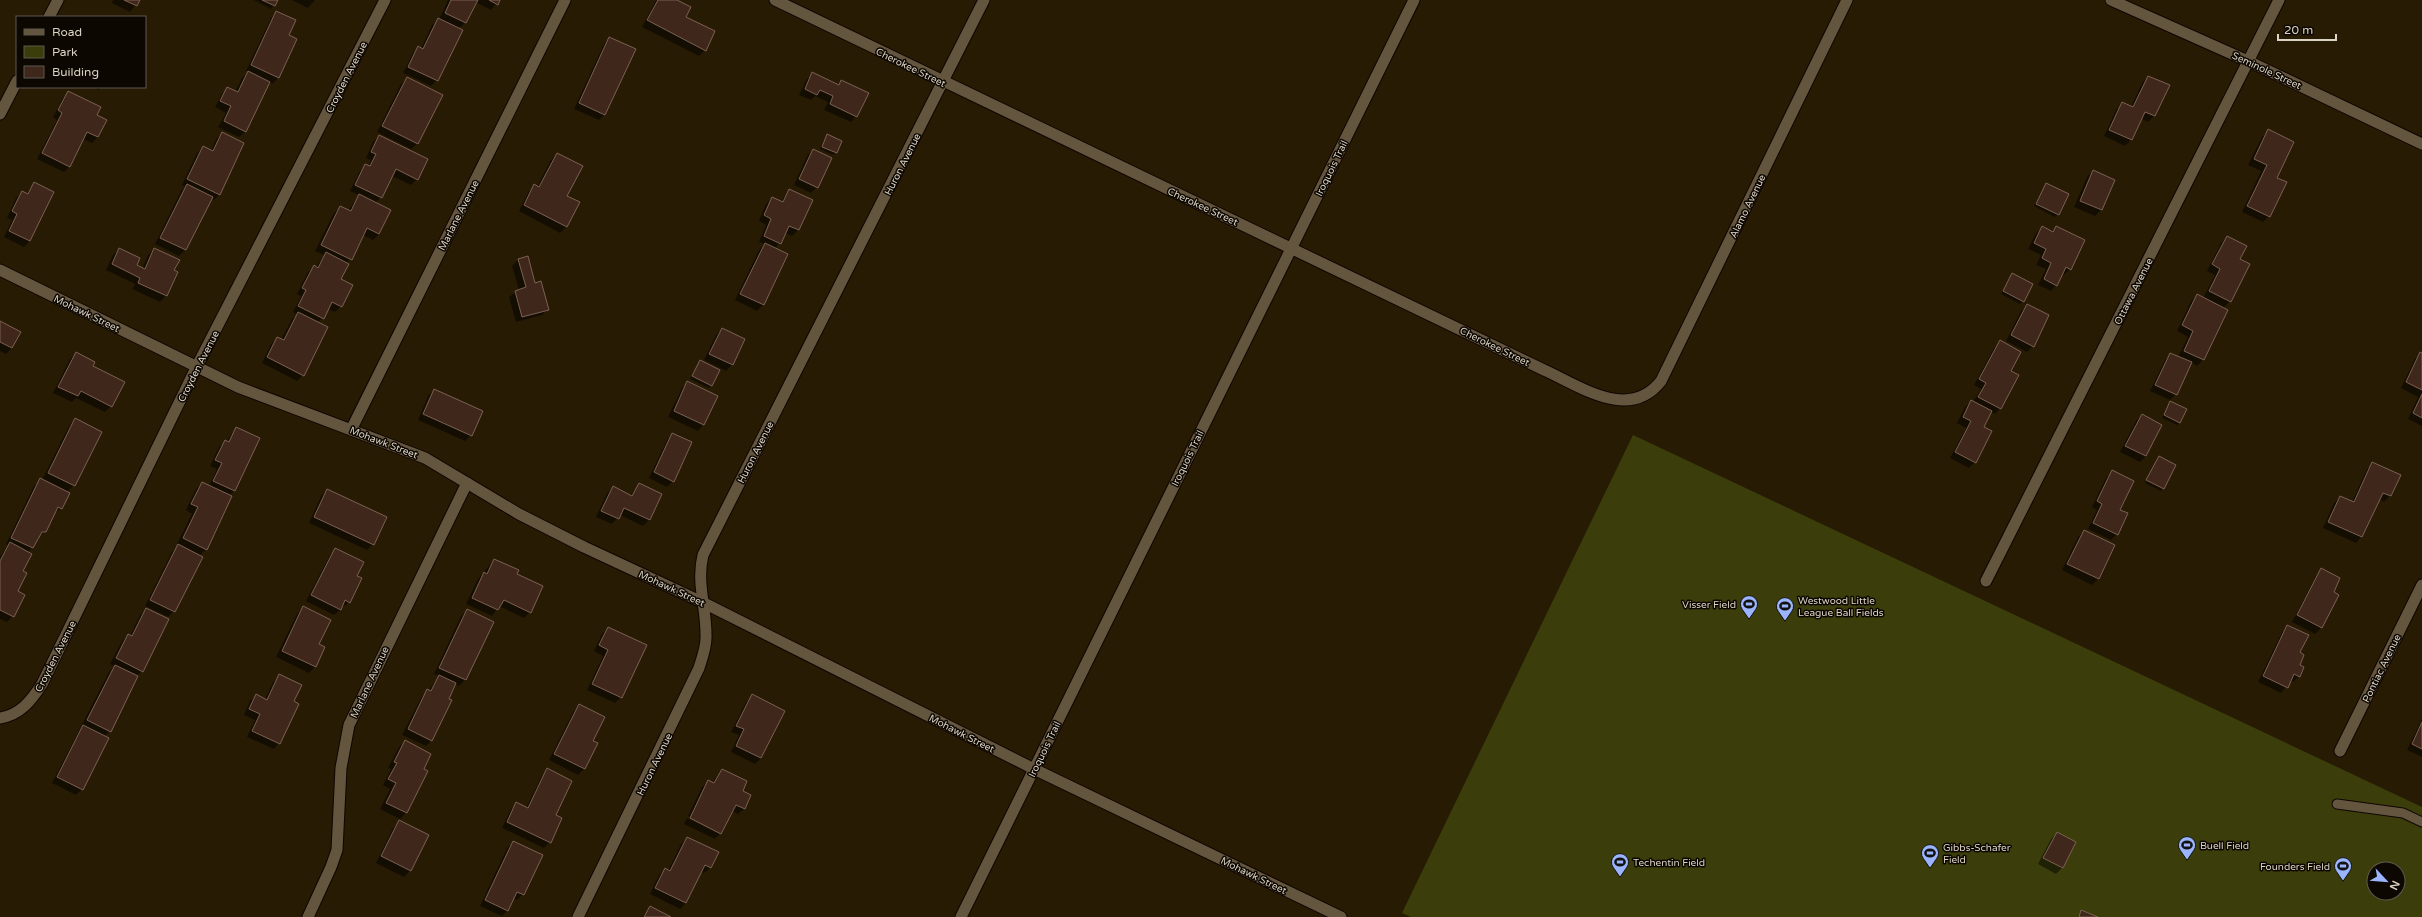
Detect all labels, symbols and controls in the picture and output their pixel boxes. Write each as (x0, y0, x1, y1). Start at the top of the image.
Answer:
legend (16, 16, 146, 88)
scale bar (2278, 16, 2336, 42)
text: 20 m (2284, 23, 2313, 37)
text: Road (52, 25, 82, 39)
street label: Croyden Avenue (324, 40, 370, 115)
text: Park (52, 45, 78, 59)
street label: Cherokee Street (874, 46, 948, 90)
street label: Seminole Street (2230, 50, 2303, 92)
text: Building (52, 65, 99, 79)
street label: Huron Avenue (882, 131, 924, 197)
street label: Iroquois Trail (1313, 138, 1351, 198)
street label: Alamo Avenue (1727, 172, 1769, 240)
street label: Marlane Avenue (436, 178, 482, 253)
street label: Cherokee Street (1165, 185, 1240, 229)
street label: Ottawa Avenue (2112, 256, 2156, 327)
street label: Mohawk Street (52, 293, 122, 335)
street label: Cherokee Street (1458, 325, 1532, 369)
street label: Croyden Avenue (176, 329, 222, 404)
street label: Huron Avenue (735, 419, 777, 485)
street label: Mohawk Street (348, 424, 419, 461)
street label: Iroquois Trail (1169, 428, 1207, 488)
street label: Mohawk Street (637, 568, 707, 610)
sports icon: Visser Field (1739, 594, 1759, 619)
place label: Westwood Little League Ball Fields (1798, 595, 1884, 619)
sports icon: Westwood Little League Ball Fields (1775, 596, 1795, 621)
place label: Visser Field (1682, 599, 1736, 611)
street label: Croyden Avenue (33, 619, 79, 694)
street label: Pontiac Avenue (2360, 632, 2404, 704)
street label: Marlane Avenue (348, 645, 392, 720)
street label: Mohawk Street (927, 712, 996, 756)
street label: Iroquois Trail (1026, 719, 1064, 779)
street label: Huron Avenue (635, 731, 675, 798)
sports icon: Buell Field (2177, 835, 2197, 860)
place label: Buell Field (2200, 840, 2249, 852)
place label: Gibbs-Schafer Field (1943, 842, 2011, 866)
sports icon: Gibbs-Schafer Field (1920, 843, 1940, 868)
sports icon: Techentin Field (1610, 852, 1630, 877)
street label: Mohawk Street (1219, 855, 1289, 897)
sports icon: Founders Field (2333, 856, 2353, 881)
place label: Techentin Field (1633, 857, 1705, 869)
place label: Founders Field (2260, 861, 2330, 873)
north arrow (2366, 861, 2406, 901)
text: N (2387, 878, 2402, 892)

